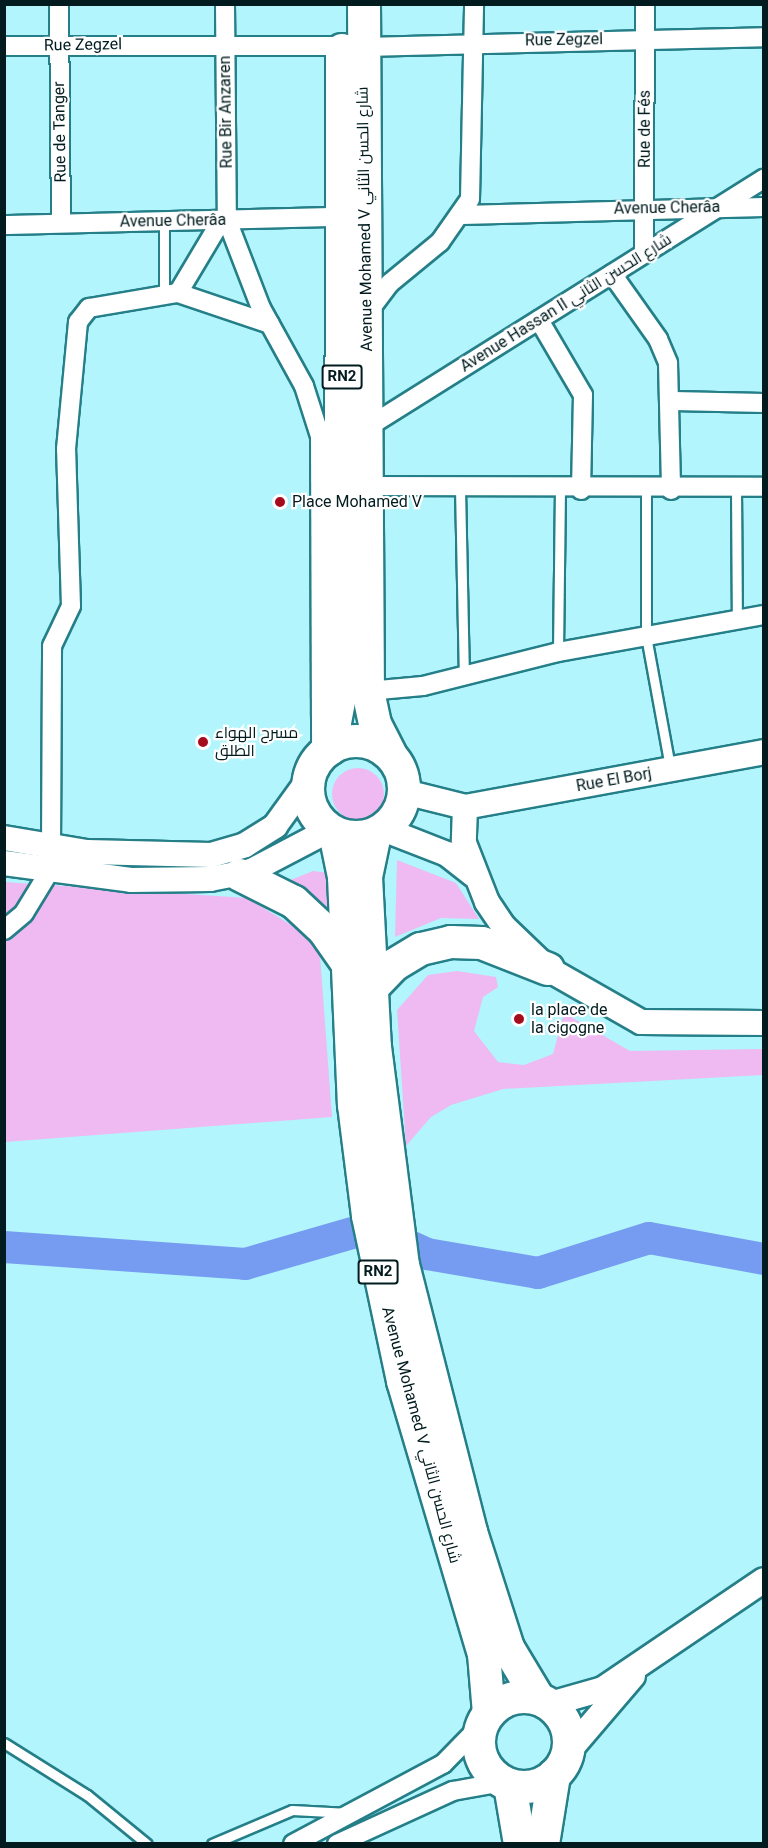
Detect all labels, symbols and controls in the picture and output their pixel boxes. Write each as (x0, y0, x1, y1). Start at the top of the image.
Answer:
street label: Rue Zegzel (525, 30, 603, 50)
street label: Rue Zegzel (44, 35, 122, 55)
street label: Rue Bir Anzaren (215, 55, 237, 169)
street label: Rue de Tanger (50, 81, 70, 183)
street label: Avenue Mohamed V شارع الحسن الثاني (353, 86, 377, 352)
street label: Rue de Fés (635, 90, 655, 168)
street label: Avenue Cherâa (614, 197, 720, 219)
street label: Avenue Cherâa (120, 210, 226, 232)
street label: Avenue Hassan II شارع الحسن الثاني (457, 230, 675, 376)
road number: RN2 (321, 365, 363, 389)
place label: Place Mohamed V (292, 492, 422, 512)
marker: Place Mohamed V (273, 495, 287, 509)
place label: مسرح الهواء الطلق (215, 723, 298, 761)
marker: مسرح الهواء الطلق (196, 735, 210, 749)
street label: Rue El Borj (575, 764, 653, 796)
place label: la place de la cigogne (531, 1000, 607, 1038)
marker: la place de la cigogne (512, 1012, 526, 1026)
road number: RN2 (357, 1260, 399, 1284)
street label: Avenue Mohamed V شارع الحسن الثاني (377, 1305, 465, 1565)

